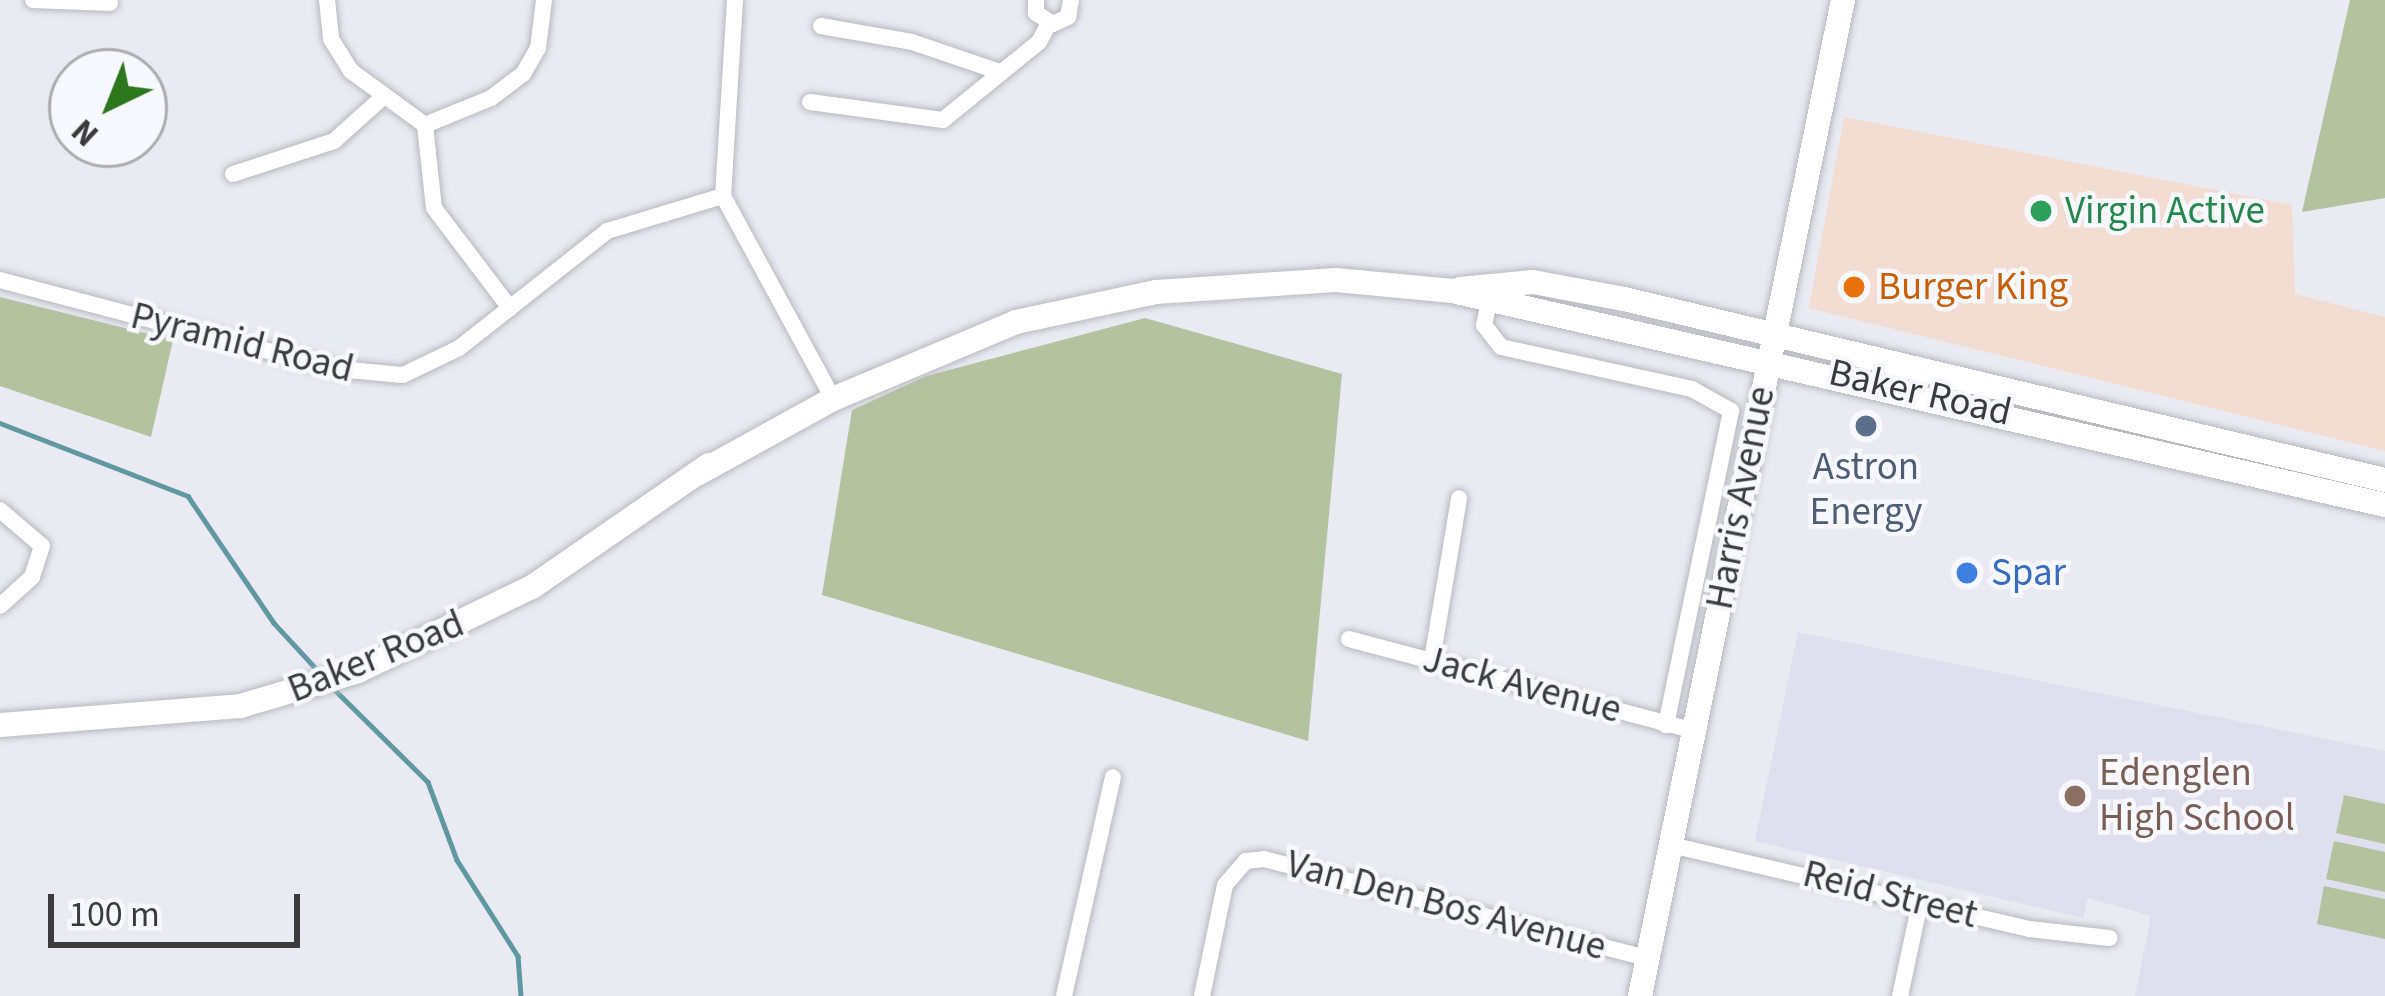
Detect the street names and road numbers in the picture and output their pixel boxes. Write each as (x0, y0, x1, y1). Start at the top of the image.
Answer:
street label: Pyramid Road (126, 293, 358, 393)
street label: Baker Road (1824, 349, 2016, 437)
street label: Harris Avenue (1696, 383, 1786, 613)
street label: Baker Road (281, 601, 471, 713)
street label: Jack Avenue (1418, 636, 1626, 734)
street label: Van Den Bos Avenue (1281, 841, 1611, 971)
street label: Reid Street (1798, 851, 1982, 939)

